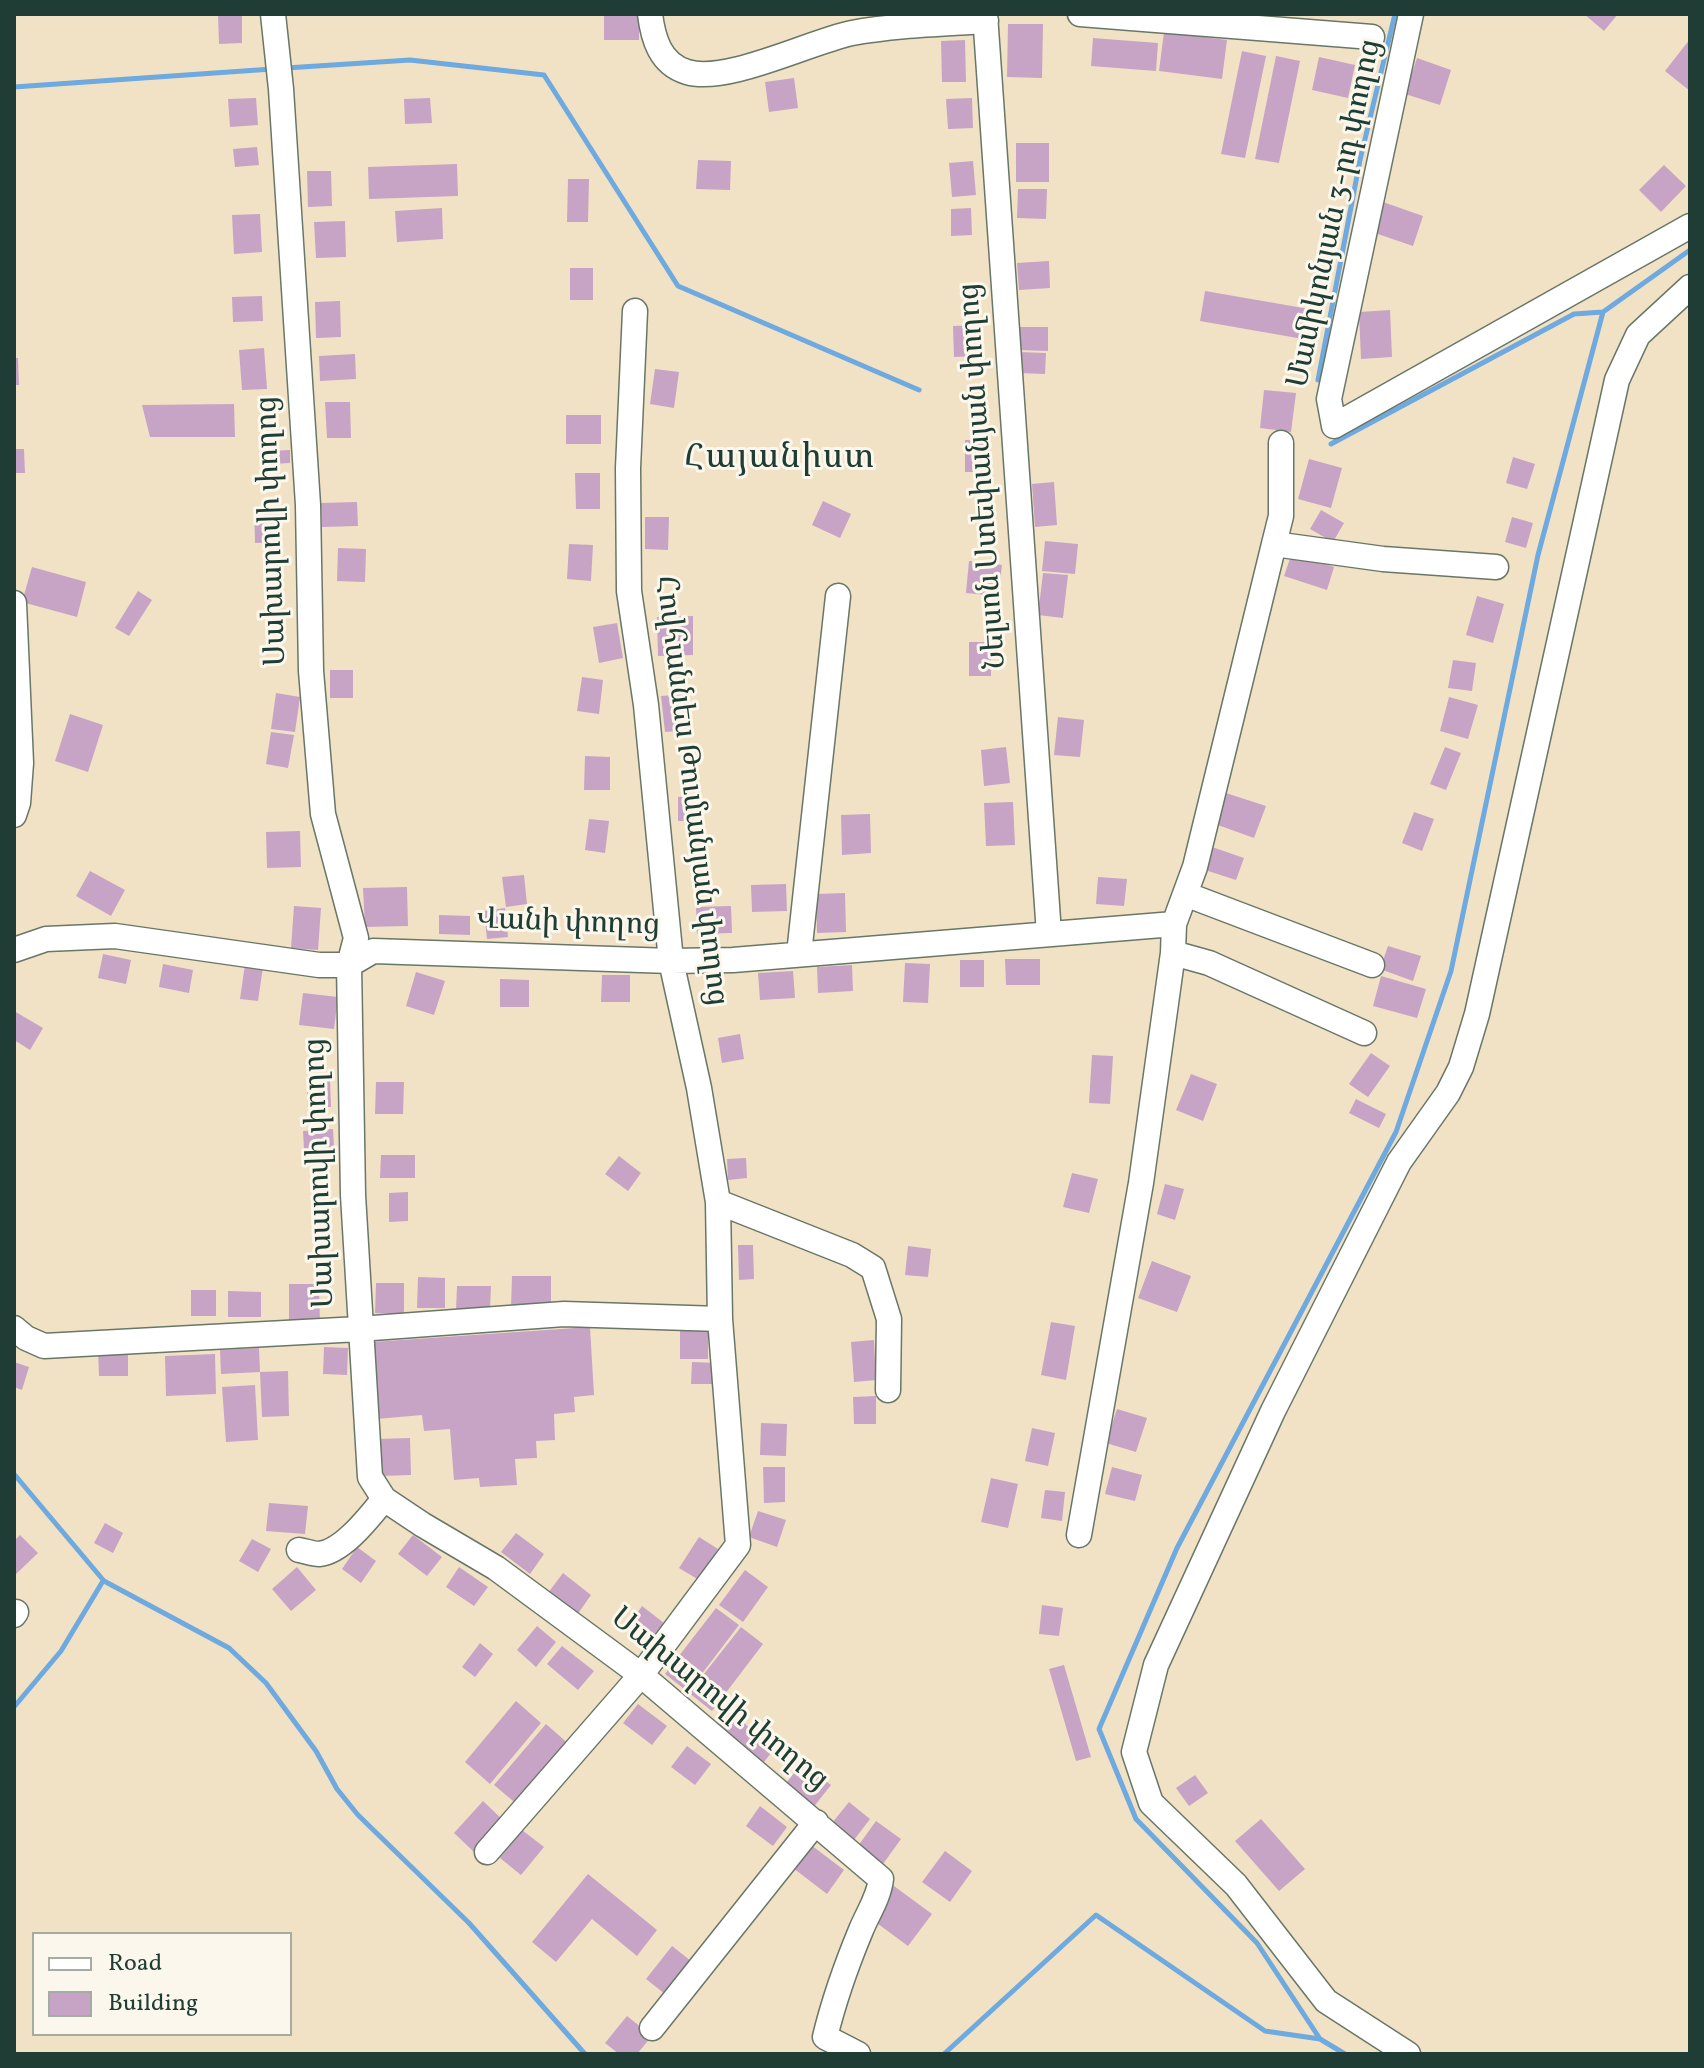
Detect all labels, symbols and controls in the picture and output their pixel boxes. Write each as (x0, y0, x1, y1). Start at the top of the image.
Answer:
street label: Մամիկոնյան 3-րդ փողոց (1282, 37, 1392, 391)
street label: Նելսոն Ստեփանյան փողոց (954, 282, 1016, 670)
street label: Սախարովի փողոց (251, 395, 297, 667)
district label: Հայանիստ (684, 441, 876, 481)
street label: Հովհաննես Թումանյան փողոց (645, 574, 733, 1008)
street label: Վանի փողոց (476, 904, 660, 946)
street label: Սախարովի փողոց (299, 1037, 345, 1309)
street label: Սախարովի փողոց (602, 1602, 834, 1800)
legend (32, 1932, 292, 2036)
text: Road (108, 1947, 162, 1981)
text: Building (108, 1987, 198, 2021)

